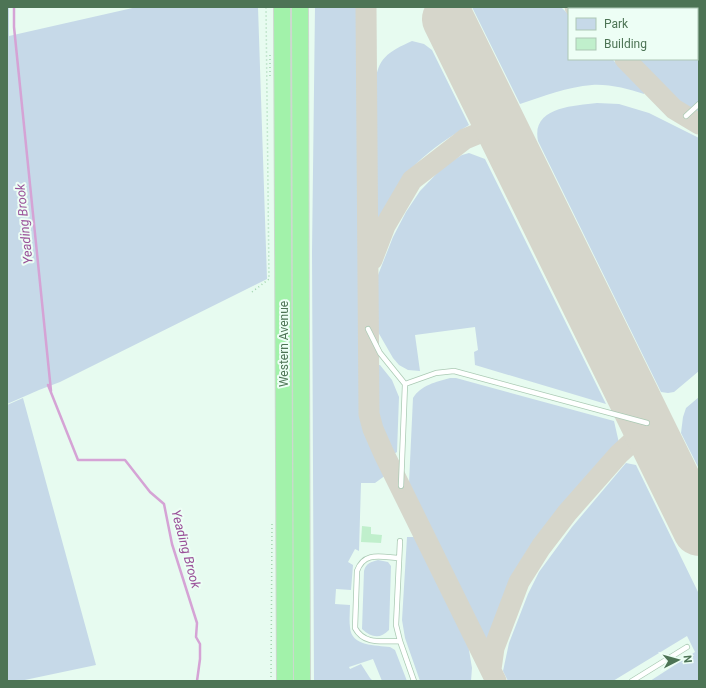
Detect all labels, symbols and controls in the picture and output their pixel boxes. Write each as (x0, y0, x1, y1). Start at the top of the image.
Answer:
legend (568, 8, 698, 60)
text: Park (604, 17, 629, 31)
text: Building (604, 37, 647, 51)
water label: Yeading Brook (12, 182, 36, 265)
street label: Western Avenue (277, 301, 291, 387)
water label: Yeading Brook (168, 508, 204, 591)
north arrow (658, 640, 698, 680)
text: N (681, 654, 694, 664)

